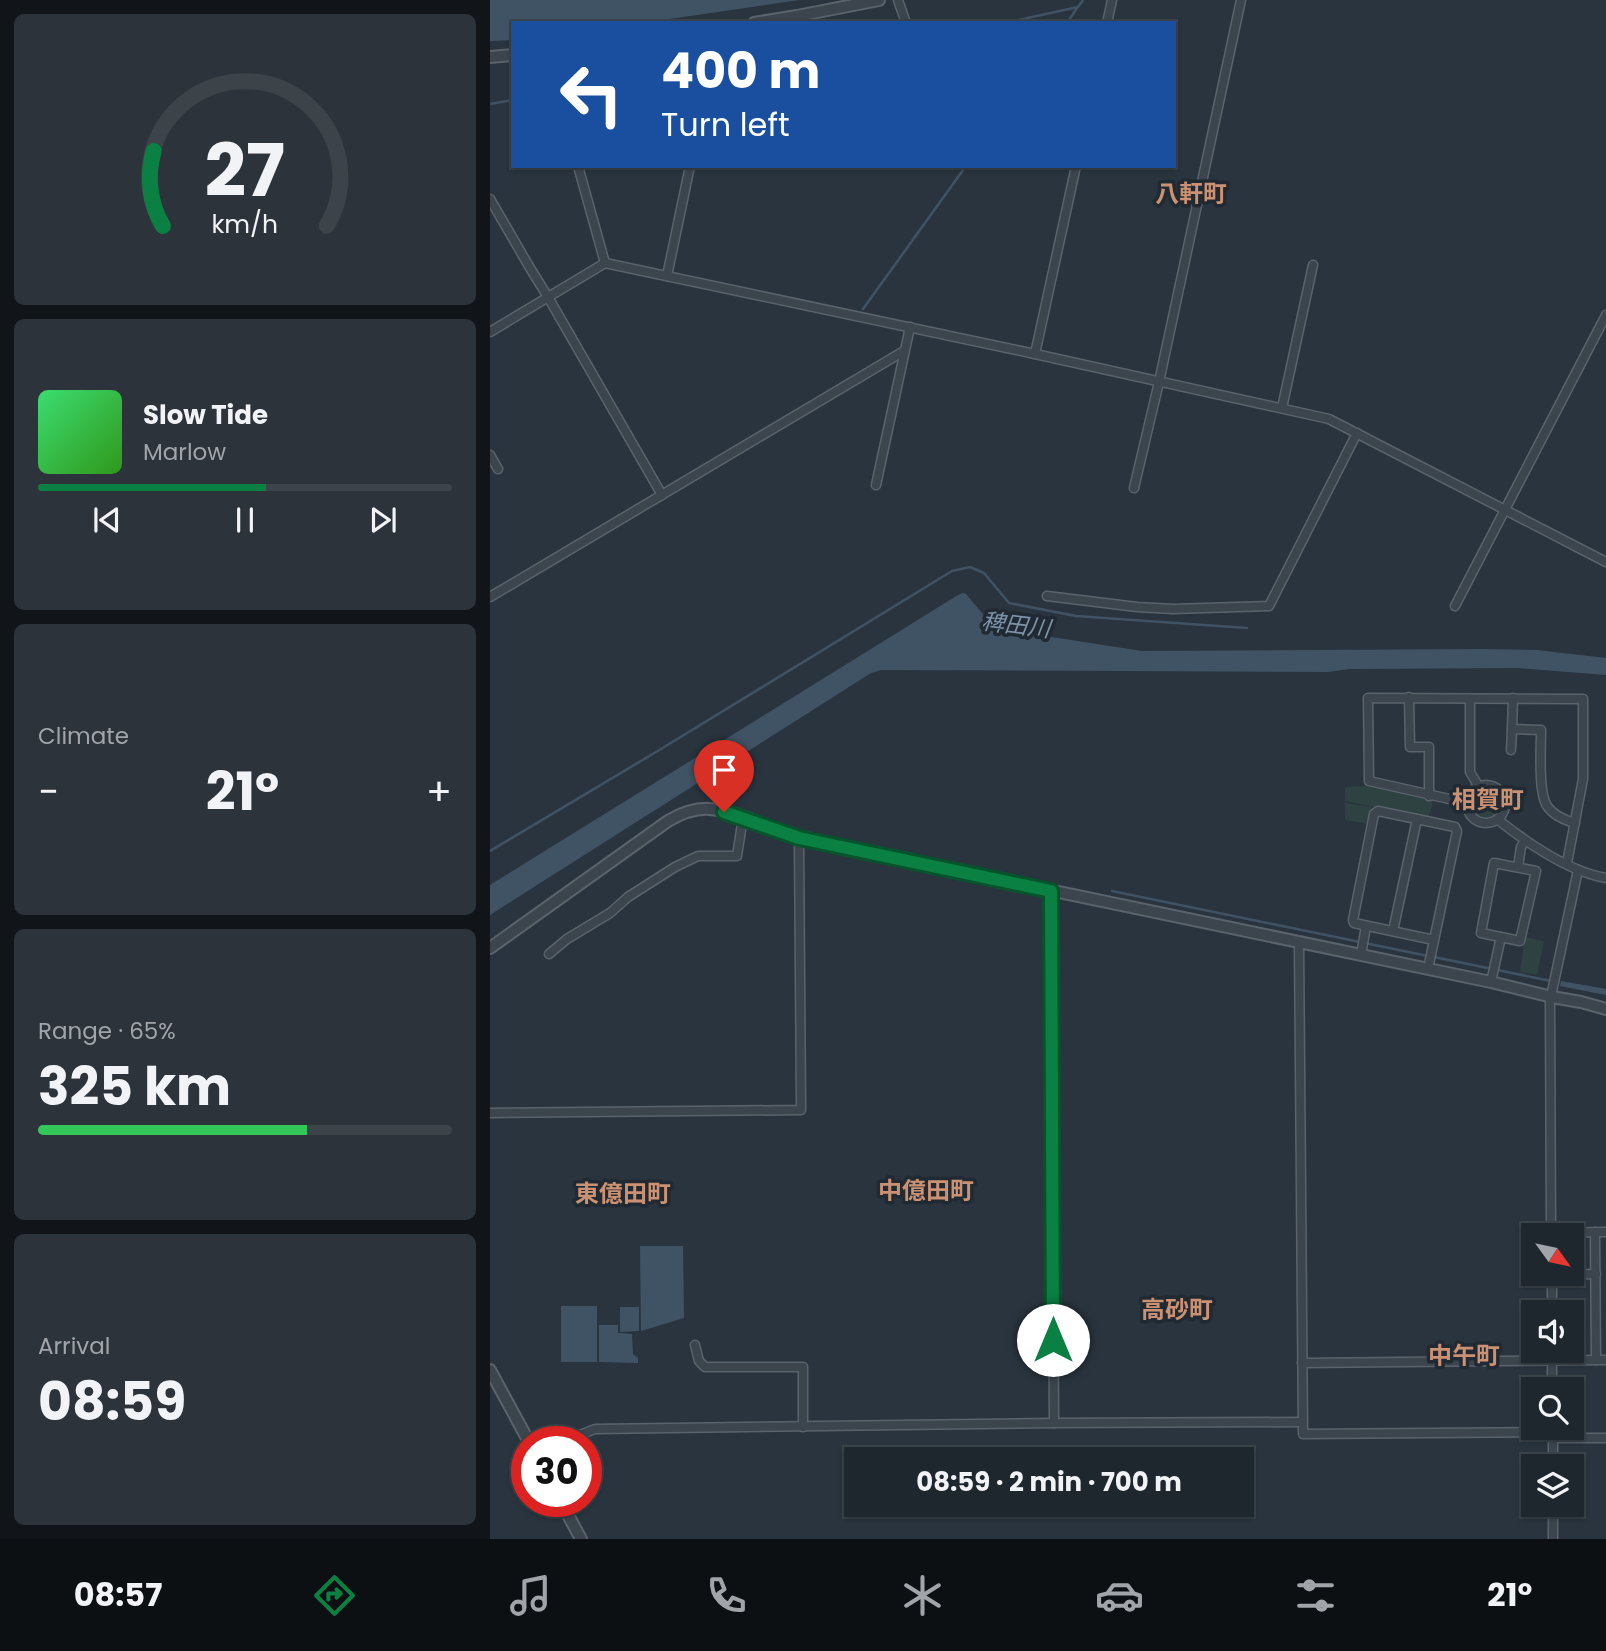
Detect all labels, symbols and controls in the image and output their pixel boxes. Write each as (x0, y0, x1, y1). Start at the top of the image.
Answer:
text: 400 m (661, 37, 820, 105)
icon: left (546, 49, 637, 140)
text: Turn left (661, 102, 790, 147)
text: 27 (205, 120, 285, 221)
district label: 八軒町 (1155, 177, 1227, 210)
text: km/h (212, 206, 278, 241)
text: Slow Tide (143, 397, 268, 433)
text: Marlow (143, 436, 226, 468)
icon: previous (88, 501, 126, 539)
icon: pause (226, 501, 264, 539)
icon: next (364, 501, 402, 539)
water label: 稗田川 (980, 605, 1055, 645)
text: Climate (38, 720, 129, 752)
pin (694, 740, 754, 812)
icon: arrive (705, 751, 743, 789)
text: 21° (206, 755, 279, 828)
text: − (38, 765, 59, 818)
text: + (426, 765, 452, 818)
district label: 相賀町 (1452, 783, 1524, 816)
text: Range · 65% (38, 1015, 176, 1047)
text: 325 km (38, 1050, 231, 1123)
district label: 中億田町 (878, 1174, 974, 1207)
district label: 東億田町 (575, 1177, 671, 1210)
north arrow (1521, 1223, 1584, 1286)
map controls (1521, 1223, 1584, 1517)
district label: 高砂町 (1141, 1293, 1213, 1326)
button: sound (1521, 1300, 1584, 1363)
position arrow (1016, 1303, 1090, 1377)
text: Arrival (38, 1330, 110, 1362)
district label: 中午町 (1428, 1339, 1500, 1372)
text: 08:59 (38, 1365, 186, 1438)
button: search (1521, 1377, 1584, 1440)
speed limit sign: 30 (511, 1426, 602, 1517)
button: layers (1521, 1454, 1584, 1517)
text: 08:59 · 2 min · 700 m (916, 1464, 1182, 1500)
icon: directions (310, 1571, 359, 1620)
icon: music (506, 1571, 555, 1620)
icon: phone (702, 1571, 751, 1620)
icon: climate (898, 1571, 947, 1620)
icon: car (1095, 1571, 1144, 1620)
icon: filters (1291, 1571, 1340, 1620)
text: 08:57 (74, 1572, 162, 1617)
text: 21° (1487, 1572, 1532, 1617)

